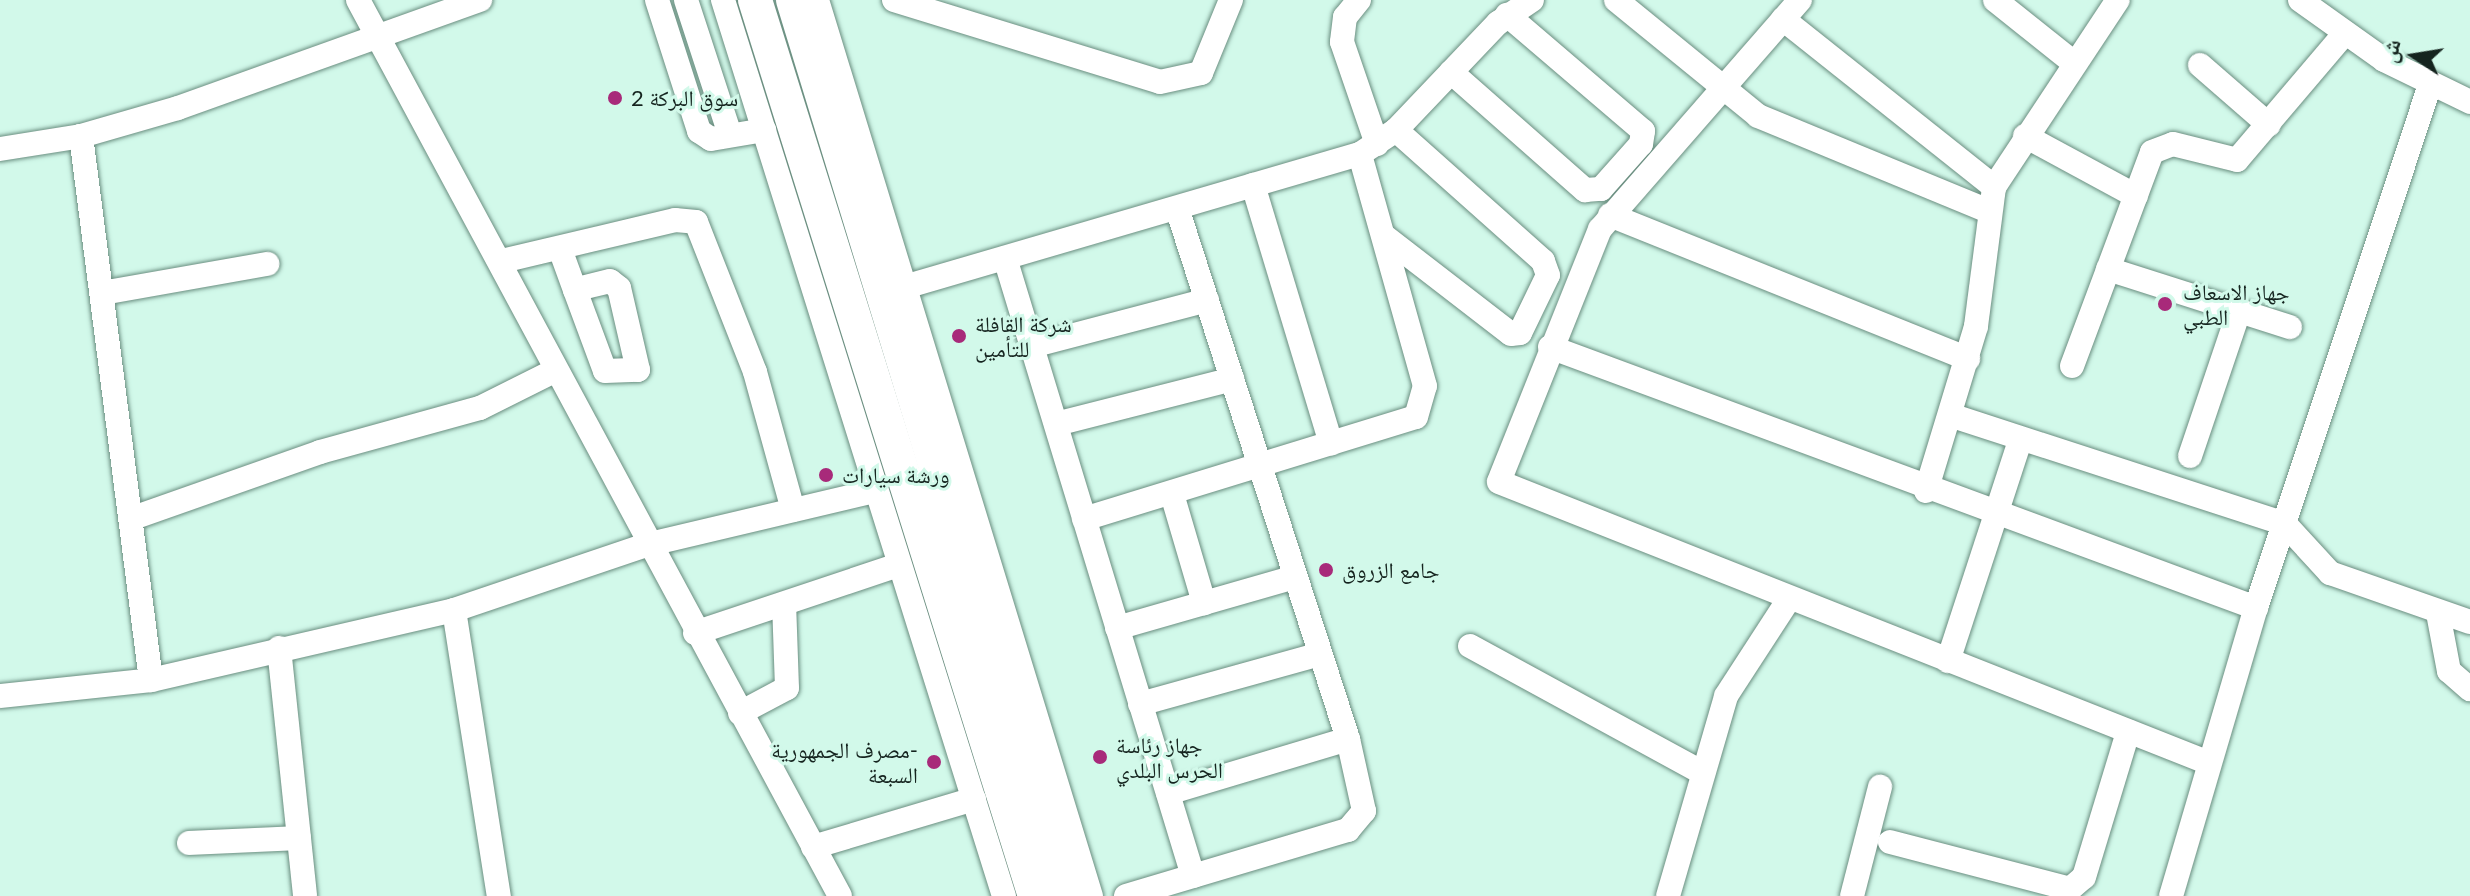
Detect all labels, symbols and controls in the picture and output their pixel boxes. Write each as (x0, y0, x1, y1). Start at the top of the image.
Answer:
north arrow (2374, 16, 2454, 96)
text: ش (2374, 37, 2406, 65)
place label: سوق البركة 2 (631, 85, 738, 111)
marker: سوق البركة 2 (606, 89, 624, 107)
place label: جهاز الاسعاف الطبي (2183, 278, 2290, 330)
marker: جهاز الاسعاف الطبي (2154, 293, 2176, 315)
place label: شركة القافلة للتأمين (975, 310, 1072, 362)
marker: شركة القافلة للتأمين (950, 327, 968, 345)
place label: ورشة سيارات (842, 462, 950, 488)
marker: ورشة سيارات (817, 466, 835, 484)
place label: جامع الزروق (1342, 557, 1440, 583)
marker: جامع الزروق (1317, 561, 1335, 579)
place label: جهاز رئاسة الحرس البلدي (1116, 731, 1223, 782)
place label: مصرف الجمهورية- السبعة (771, 736, 918, 788)
marker: جهاز رئاسة الحرس البلدي (1091, 748, 1109, 766)
marker: مصرف الجمهورية- السبعة (925, 753, 943, 771)

